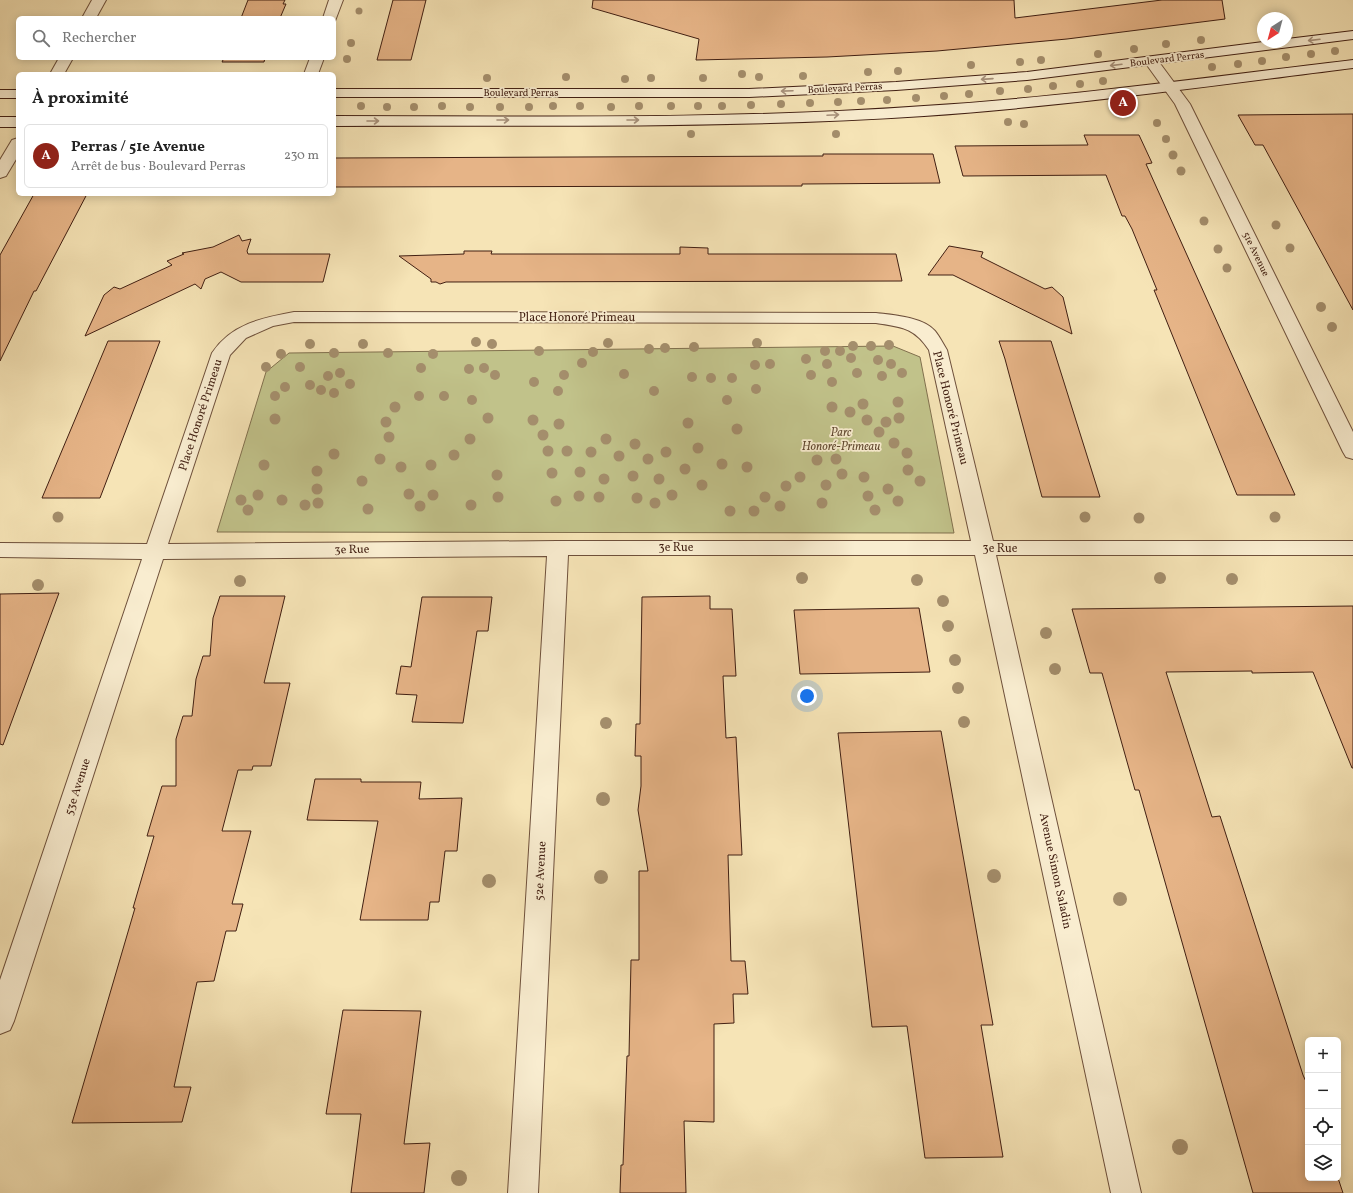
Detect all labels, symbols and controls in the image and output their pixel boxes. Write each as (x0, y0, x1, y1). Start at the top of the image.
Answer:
north arrow (1257, 12, 1293, 48)
search box (16, 16, 336, 60)
icon: search (30, 27, 52, 49)
text: Rechercher (62, 28, 136, 49)
one-way arrow (1308, 36, 1321, 44)
street label: Boulevard Perras (1129, 47, 1205, 71)
one-way arrow (1110, 61, 1123, 69)
one-way arrow (981, 75, 994, 82)
street label: Boulevard Perras (807, 79, 883, 97)
street label: Boulevard Perras (484, 86, 558, 100)
text: À proximité (32, 87, 129, 110)
one-way arrow (781, 88, 794, 95)
pin: A (1110, 88, 1136, 118)
one-way arrow (826, 112, 839, 119)
one-way arrow (496, 116, 509, 124)
one-way arrow (626, 116, 639, 124)
one-way arrow (366, 117, 379, 125)
text: Perras / 51e Avenue (71, 137, 205, 158)
text: A (41, 147, 51, 165)
text: 230 m (284, 147, 319, 165)
text: Arrêt de bus · Boulevard Perras (71, 158, 246, 176)
street label: 51e Avenue (1239, 229, 1273, 279)
street label: Place Honoré Primeau (519, 310, 636, 326)
street label: Place Honoré Primeau (928, 349, 972, 467)
street label: Place Honoré Primeau (175, 357, 227, 473)
park label: Parc Honoré-Primeau (802, 425, 880, 455)
street label: 3e Rue (659, 540, 694, 556)
street label: 3e Rue (983, 541, 1018, 557)
street label: 3e Rue (334, 542, 370, 558)
your location (797, 686, 817, 706)
street label: 53e Avenue (61, 756, 95, 818)
street label: Avenue Simon Saladin (1035, 812, 1075, 930)
street label: 52e Avenue (531, 841, 551, 901)
map controls (1305, 1037, 1341, 1181)
button: + (1305, 1037, 1341, 1073)
button: − (1305, 1073, 1341, 1109)
button: locate (1305, 1109, 1341, 1145)
button: layers (1305, 1145, 1341, 1181)

